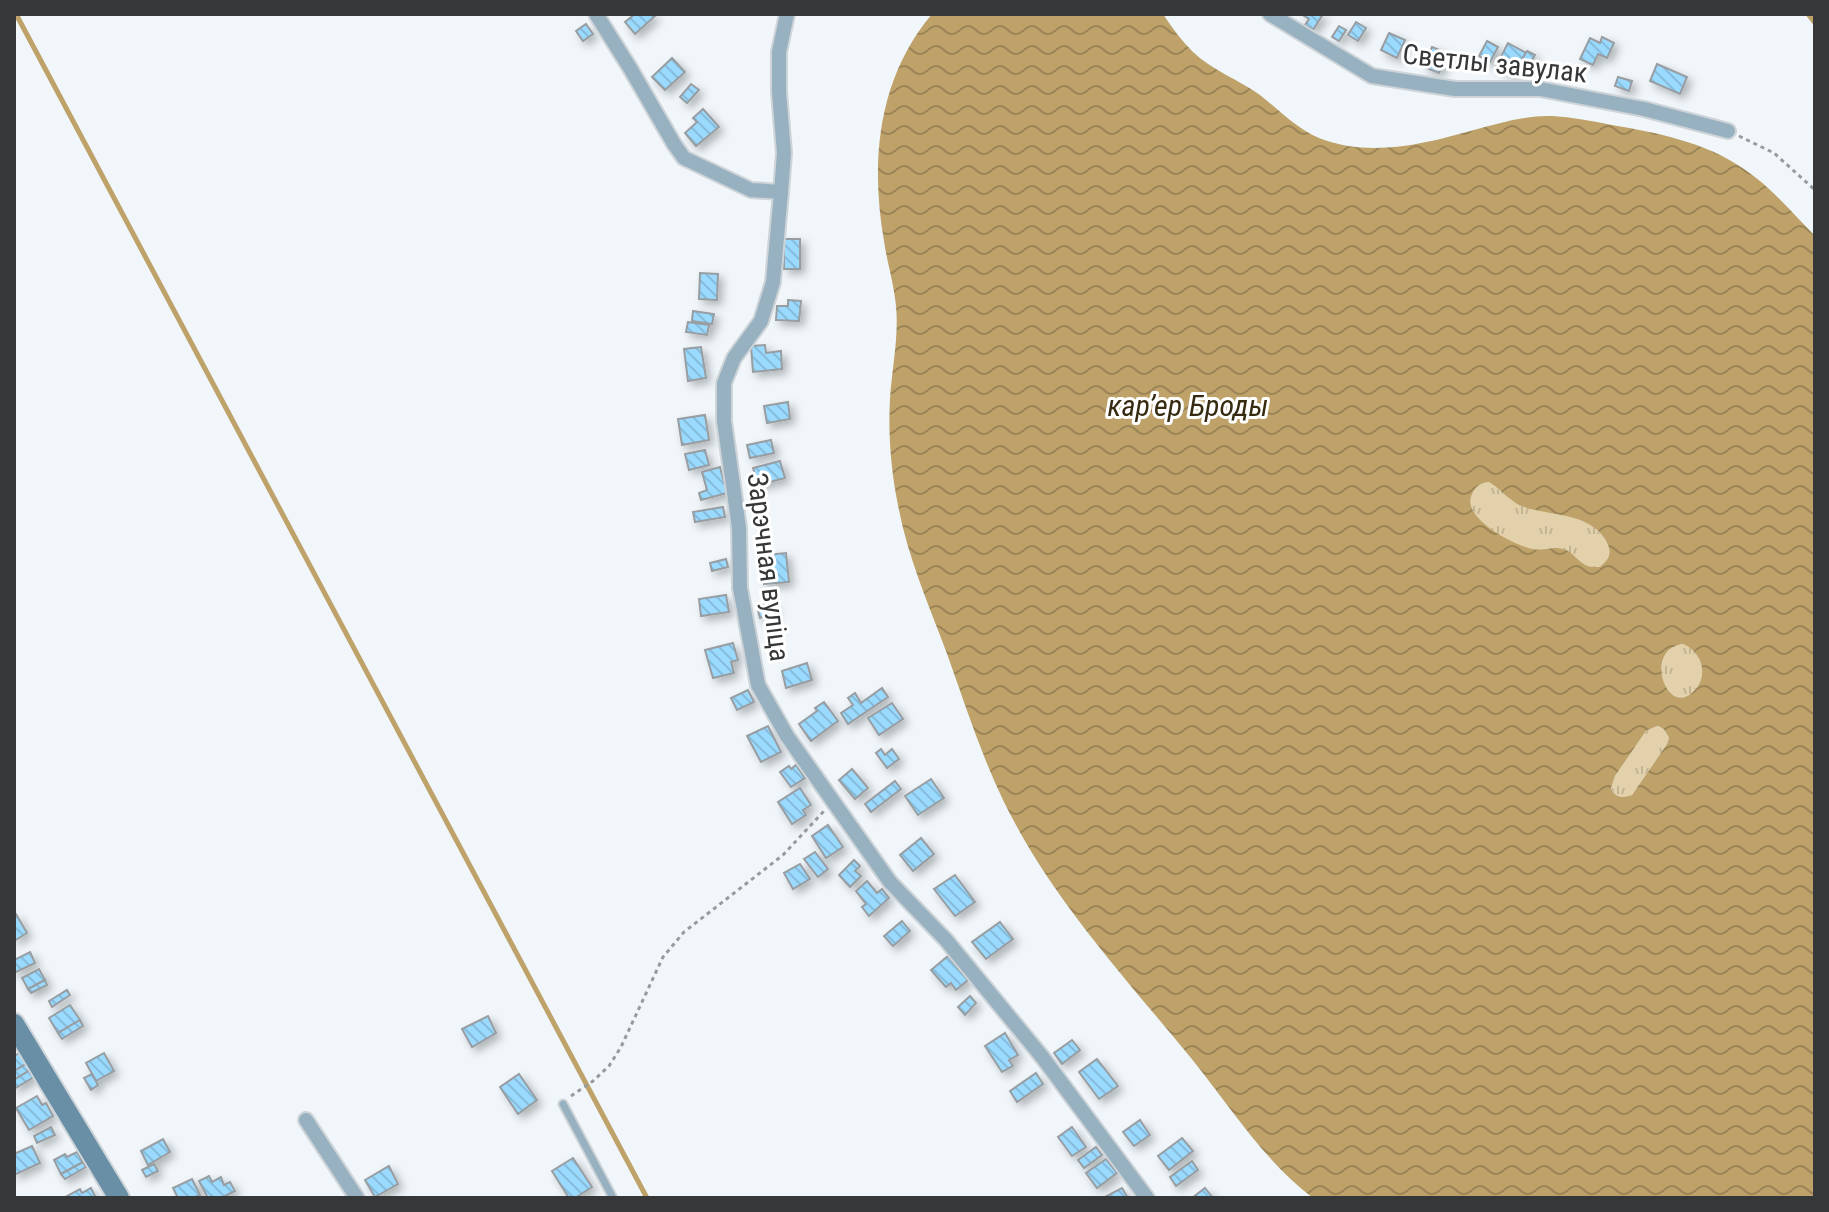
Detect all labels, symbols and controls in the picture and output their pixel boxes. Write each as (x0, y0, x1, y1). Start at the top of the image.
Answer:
street label: Светлы завулак (1401, 37, 1589, 90)
water label: карʼер Броды (1107, 388, 1269, 423)
street label: Зарэчная вуліца (741, 471, 796, 663)

